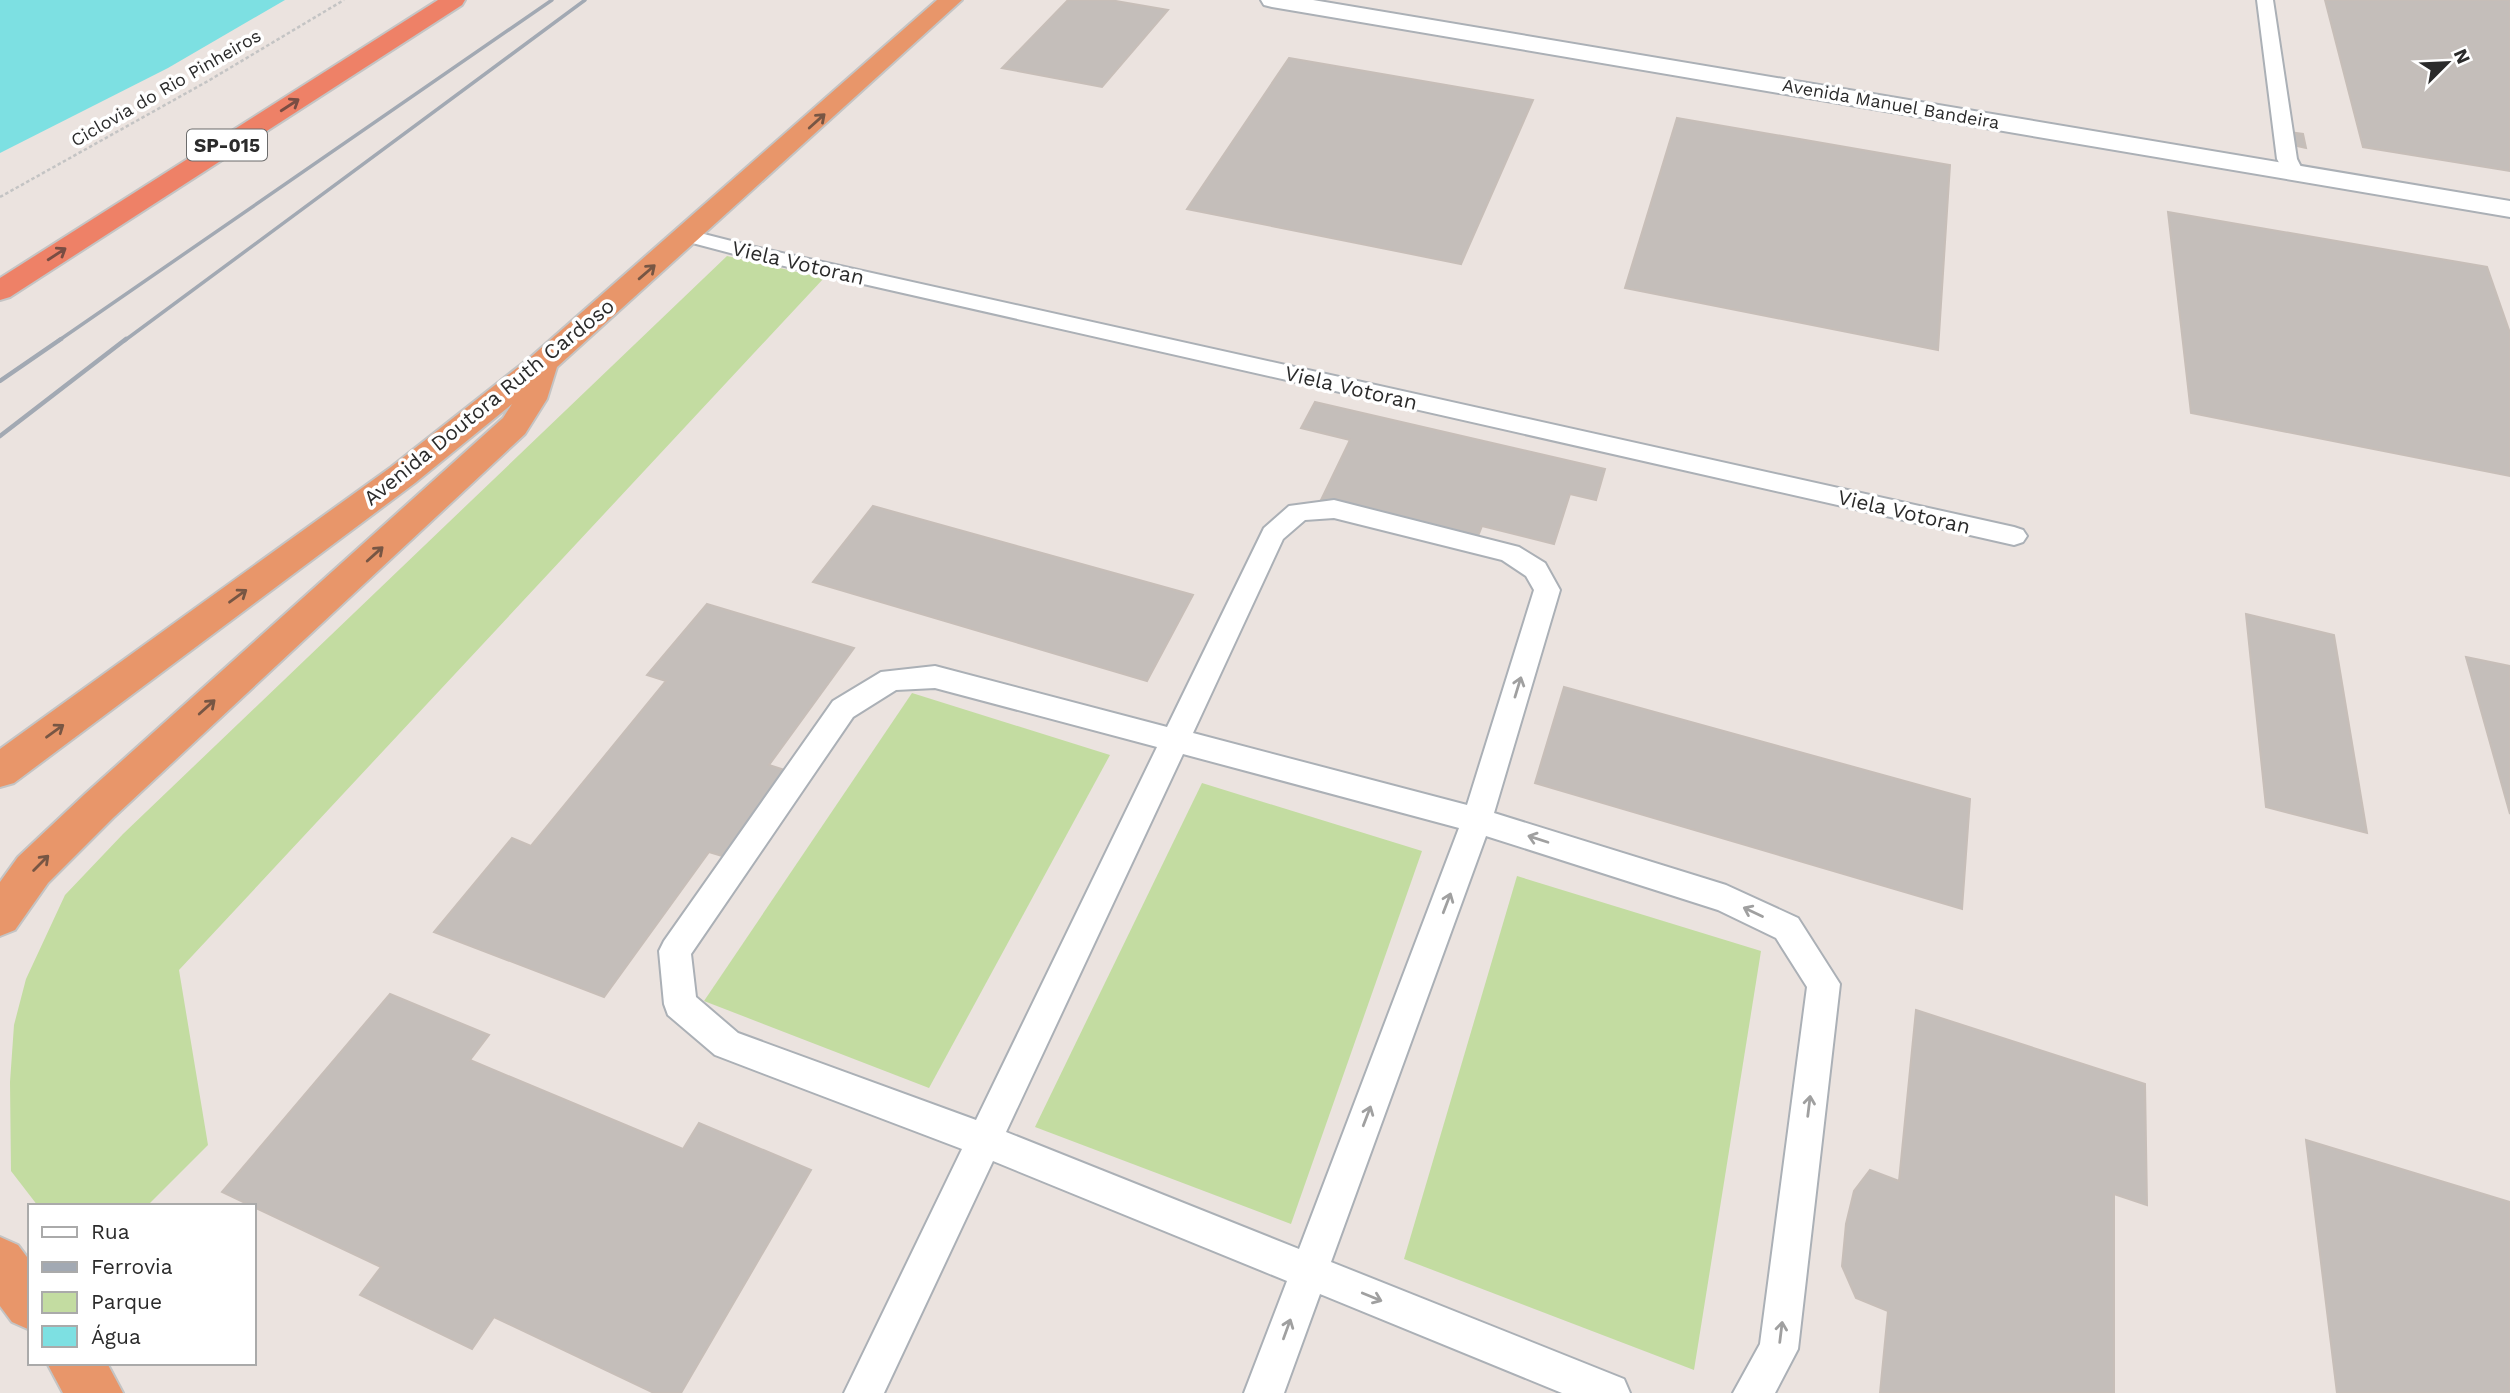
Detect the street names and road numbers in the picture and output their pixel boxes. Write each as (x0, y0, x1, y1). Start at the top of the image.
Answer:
street label: Ciclovia do Rio Pinheiros (67, 24, 265, 151)
street label: Avenida Manuel Bandeira (1781, 74, 2001, 133)
road number: SP-015 (187, 130, 267, 160)
street label: Viela Votoran (729, 235, 867, 290)
street label: Avenida Doutora Ruth Cardoso (358, 293, 619, 510)
street label: Viela Votoran (1282, 360, 1420, 415)
street label: Viela Votoran (1835, 484, 1973, 539)

